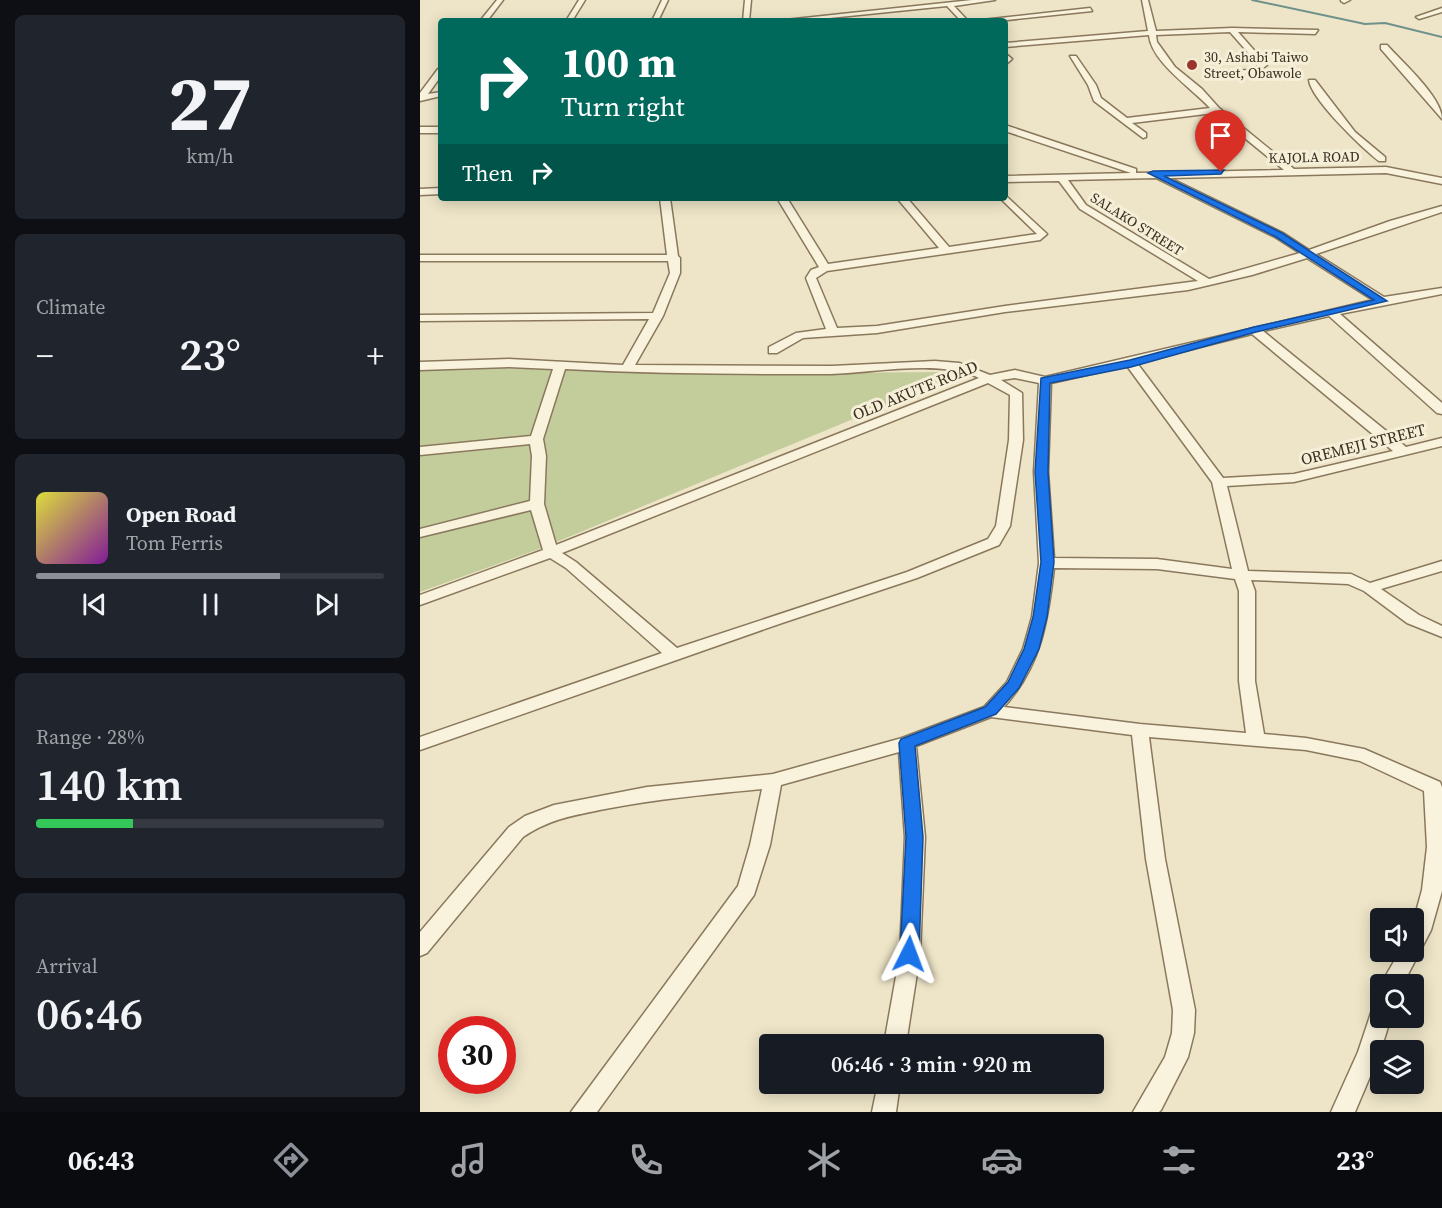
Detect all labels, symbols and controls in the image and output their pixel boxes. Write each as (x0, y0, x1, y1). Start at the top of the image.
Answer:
text: 100 m (561, 33, 676, 91)
icon: right (462, 42, 540, 120)
place label: 30, Ashabi Taiwo Street, Obawole (1204, 47, 1309, 83)
text: 27 (168, 49, 252, 156)
marker: 30, Ashabi Taiwo Street, Obawole (1185, 58, 1199, 72)
text: Turn right (561, 88, 685, 125)
pin (1195, 110, 1246, 172)
icon: arrive (1204, 119, 1237, 152)
text: km/h (186, 142, 234, 170)
street label: KAJOLA ROAD (1268, 146, 1360, 168)
icon: right (525, 156, 558, 189)
text: Then (462, 158, 513, 188)
street label: SALAKO STREET (1087, 188, 1188, 261)
text: Climate (36, 293, 105, 321)
text: 23° (179, 323, 241, 385)
text: − (36, 333, 54, 378)
text: + (367, 333, 384, 378)
street label: OLD AKUTE ROAD (849, 355, 981, 425)
street label: OREMEJI STREET (1298, 418, 1428, 470)
text: Open Road (126, 499, 236, 529)
text: Tom Ferris (126, 529, 223, 557)
icon: previous (78, 588, 111, 621)
icon: pause (194, 588, 227, 621)
icon: next (310, 588, 343, 621)
text: Range · 28% (36, 723, 145, 751)
text: 140 km (36, 753, 183, 815)
map controls (1370, 908, 1424, 1094)
button: sound (1370, 908, 1424, 962)
position arrow (877, 922, 941, 986)
text: Arrival (36, 952, 98, 980)
button: search (1370, 974, 1424, 1028)
text: 06:46 (36, 982, 143, 1044)
speed limit sign: 30 (438, 1016, 516, 1094)
button: layers (1370, 1040, 1424, 1094)
text: 06:46 · 3 min · 920 m (831, 1049, 1032, 1079)
icon: directions (270, 1139, 312, 1181)
icon: music (448, 1139, 490, 1181)
icon: phone (625, 1139, 667, 1181)
icon: climate (803, 1139, 845, 1181)
icon: car (981, 1139, 1023, 1181)
icon: filters (1158, 1139, 1200, 1181)
text: 06:43 (68, 1142, 134, 1179)
text: 23° (1336, 1142, 1374, 1179)

